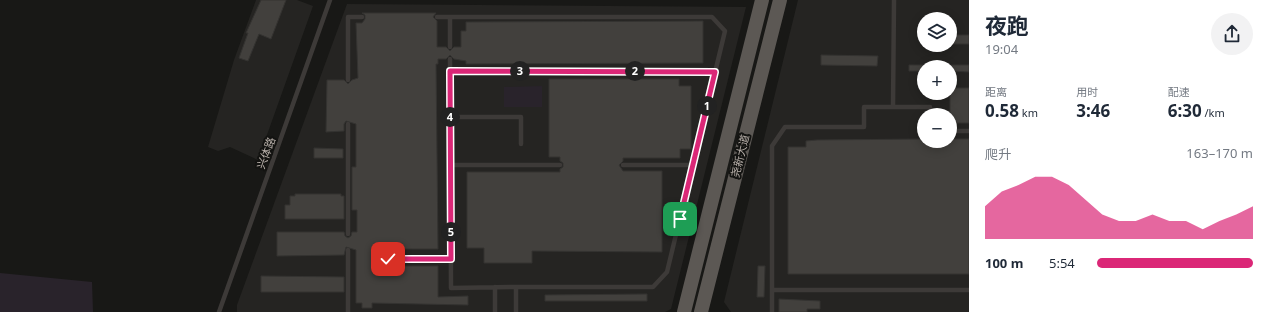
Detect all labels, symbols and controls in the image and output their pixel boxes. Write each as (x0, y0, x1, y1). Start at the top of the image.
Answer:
text: 夜跑 (985, 10, 1029, 40)
map controls (917, 12, 957, 148)
button: layers (917, 12, 957, 52)
button: share (1211, 13, 1253, 55)
text: 19:04 (985, 40, 1018, 58)
button: + (917, 60, 957, 100)
pin: 3 (510, 61, 530, 81)
pin: 2 (625, 61, 645, 81)
text: 3 (517, 63, 523, 78)
text: 2 (632, 63, 638, 78)
text: 距离 (985, 84, 1007, 99)
text: 用时 (1076, 84, 1098, 99)
text: 配速 (1168, 84, 1190, 99)
pin: 1 (697, 96, 717, 116)
text: 1 (704, 98, 710, 113)
text: 0.58 (985, 99, 1019, 122)
text: 3:46 (1076, 99, 1110, 122)
text: 6:30 (1168, 99, 1202, 122)
text: km (1019, 105, 1038, 120)
text: /km (1202, 105, 1225, 120)
pin: 4 (440, 107, 460, 127)
button: − (917, 108, 957, 148)
text: 4 (447, 109, 453, 124)
street label: 尧新大道 (727, 133, 752, 179)
street label: 兴体路 (253, 135, 278, 171)
text: 163–170 m (1186, 144, 1253, 162)
text: 爬升 (985, 145, 1011, 163)
pin (663, 202, 697, 236)
icon: arrive (669, 208, 691, 230)
pin: 5 (441, 222, 461, 242)
text: 5 (448, 224, 454, 239)
pin (371, 242, 405, 276)
icon: check (377, 248, 399, 270)
text: 100 m (985, 254, 1023, 272)
text: 5:54 (1049, 254, 1075, 272)

